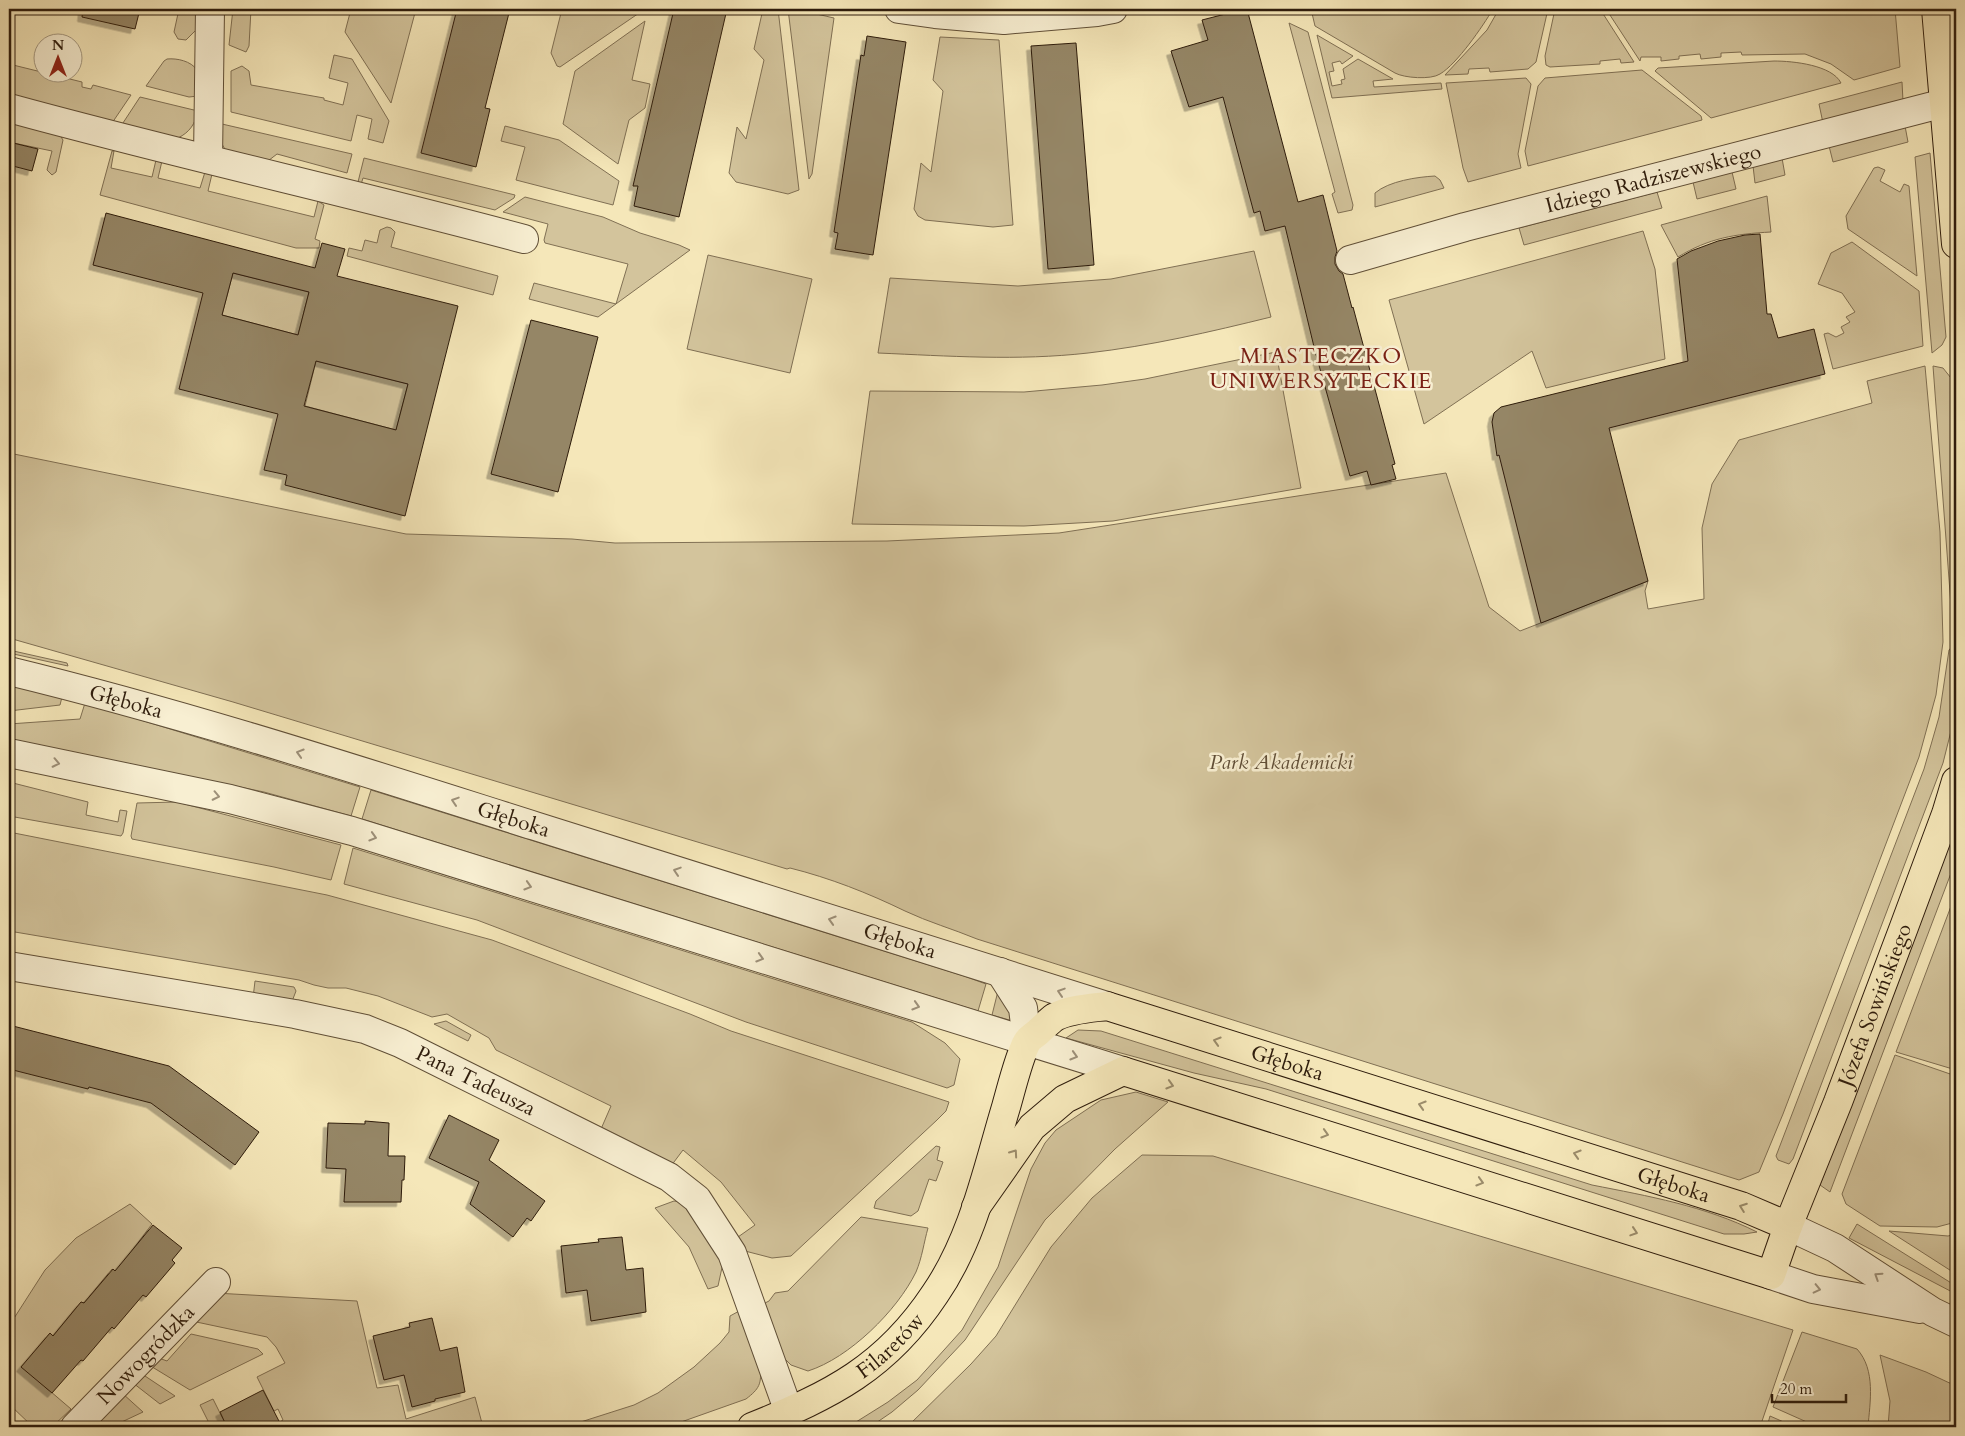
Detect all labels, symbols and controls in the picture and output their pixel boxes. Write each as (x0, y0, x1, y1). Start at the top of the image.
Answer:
north arrow (32, 32, 82, 82)
text: N (52, 36, 64, 55)
street label: Idziego Radziszewskiego (1542, 137, 1764, 221)
district label: MIASTECZKO UNIWERSYTECKIE (1210, 341, 1432, 396)
street label: Głęboka (86, 678, 166, 726)
one-way arrow (297, 748, 305, 758)
park label: Park Akademicki (1209, 748, 1353, 777)
one-way arrow (52, 758, 61, 768)
one-way arrow (211, 791, 220, 801)
street label: Głęboka (473, 795, 554, 845)
one-way arrow (452, 796, 460, 806)
one-way arrow (368, 832, 376, 842)
one-way arrow (673, 866, 682, 876)
one-way arrow (523, 880, 532, 890)
one-way arrow (828, 915, 837, 925)
street label: Głęboka (860, 916, 940, 966)
street label: Józefa Sowińskiego (1830, 920, 1919, 1094)
one-way arrow (756, 953, 764, 963)
one-way arrow (1057, 987, 1065, 997)
one-way arrow (911, 1001, 919, 1011)
one-way arrow (1213, 1036, 1221, 1046)
street label: Głęboka (1247, 1038, 1327, 1088)
street label: Pana Tadeusza (411, 1039, 540, 1123)
one-way arrow (1069, 1050, 1077, 1060)
one-way arrow (1165, 1080, 1173, 1090)
one-way arrow (1418, 1101, 1426, 1111)
one-way arrow (1320, 1128, 1328, 1138)
one-way arrow (1008, 1149, 1017, 1159)
one-way arrow (1573, 1150, 1581, 1160)
street label: Głęboka (1633, 1160, 1714, 1210)
one-way arrow (1475, 1177, 1483, 1187)
one-way arrow (1739, 1203, 1747, 1213)
one-way arrow (1630, 1226, 1638, 1236)
one-way arrow (1874, 1273, 1883, 1282)
one-way arrow (1813, 1283, 1822, 1294)
street label: Nowogródzka (90, 1299, 201, 1411)
street label: Filaretów (851, 1306, 931, 1386)
scale bar (1772, 1371, 1846, 1403)
text: 20 m (1780, 1379, 1812, 1399)

